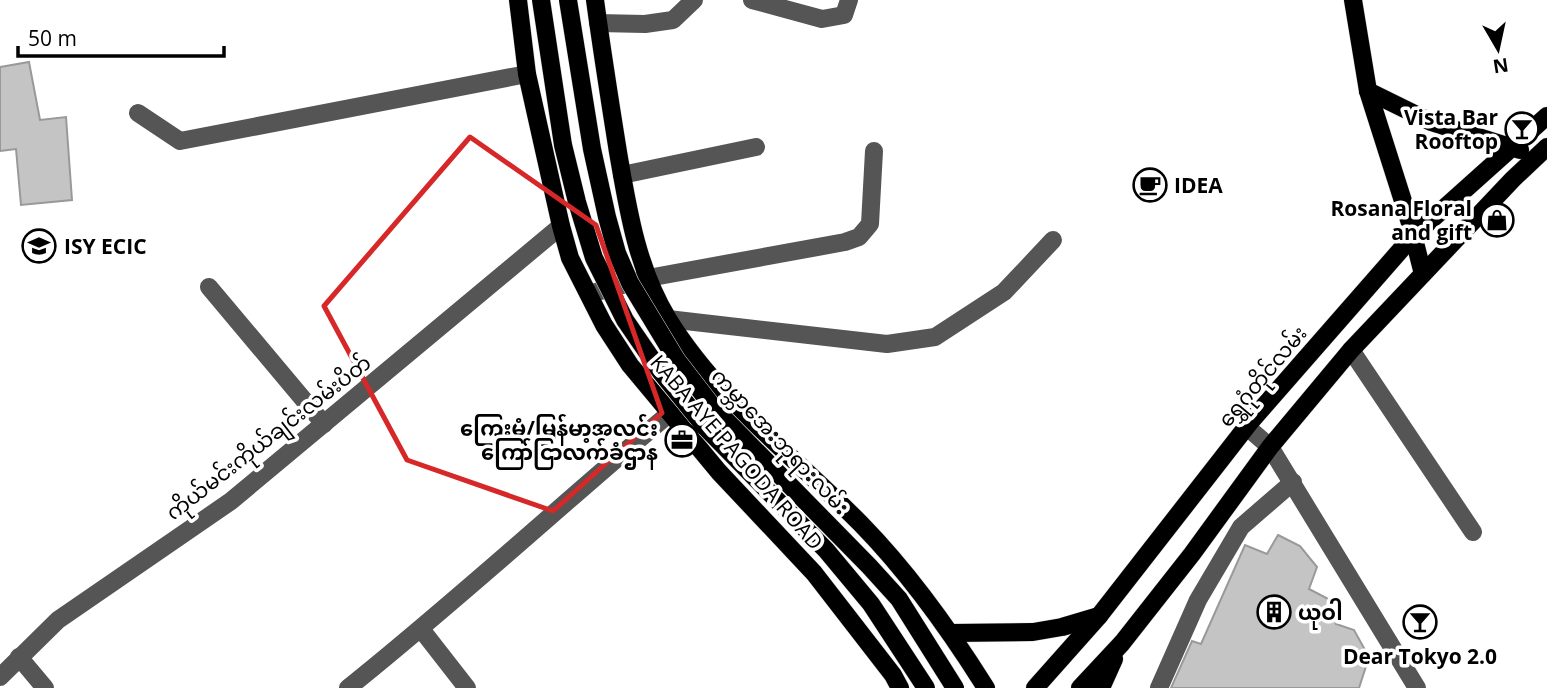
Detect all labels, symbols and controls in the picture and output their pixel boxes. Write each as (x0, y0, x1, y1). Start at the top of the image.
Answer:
scale bar (18, 14, 224, 58)
north arrow (1463, 14, 1533, 84)
text: 50 m (28, 24, 77, 52)
text: N (1491, 52, 1510, 80)
place label: Vista Bar Rooftop (1404, 103, 1498, 155)
bar icon: Vista Bar Rooftop (1503, 110, 1541, 148)
cafe icon: IDEA (1131, 166, 1169, 204)
place label: IDEA (1174, 171, 1223, 199)
place label: Rosana Floral and gift (1331, 194, 1472, 246)
shop icon: Rosana Floral and gift (1478, 201, 1516, 239)
school or university icon: ISY ECIC (20, 227, 58, 265)
place label: ISY ECIC (64, 232, 147, 260)
street label: ရွှေဂုံတိုင်လမ်း (1211, 319, 1316, 435)
street label: ကိုယ်မင်းကိုယ်ချင်းလမ်းပိတ် (159, 347, 379, 530)
street label: KABA AYE PAGODA ROAD (644, 349, 830, 555)
street label: ကမ္ဘာအေးဘုရားလမ်း (703, 361, 857, 523)
place label: ‌ကြေးမုံ/မြန်မာ့အလင်း ကြော်ငြာလက်ခံဌာန (460, 413, 658, 470)
office icon: ‌ကြေးမုံ/မြန်မာ့အလင်း ကြော်ငြာလက်ခံဌာန (663, 421, 701, 459)
building icon: ယုဝါ (1255, 593, 1293, 631)
place label: ယုဝါ (1298, 598, 1343, 630)
bar icon: Dear Tokyo 2.0 (1401, 603, 1439, 641)
place label: Dear Tokyo 2.0 (1343, 642, 1497, 670)

